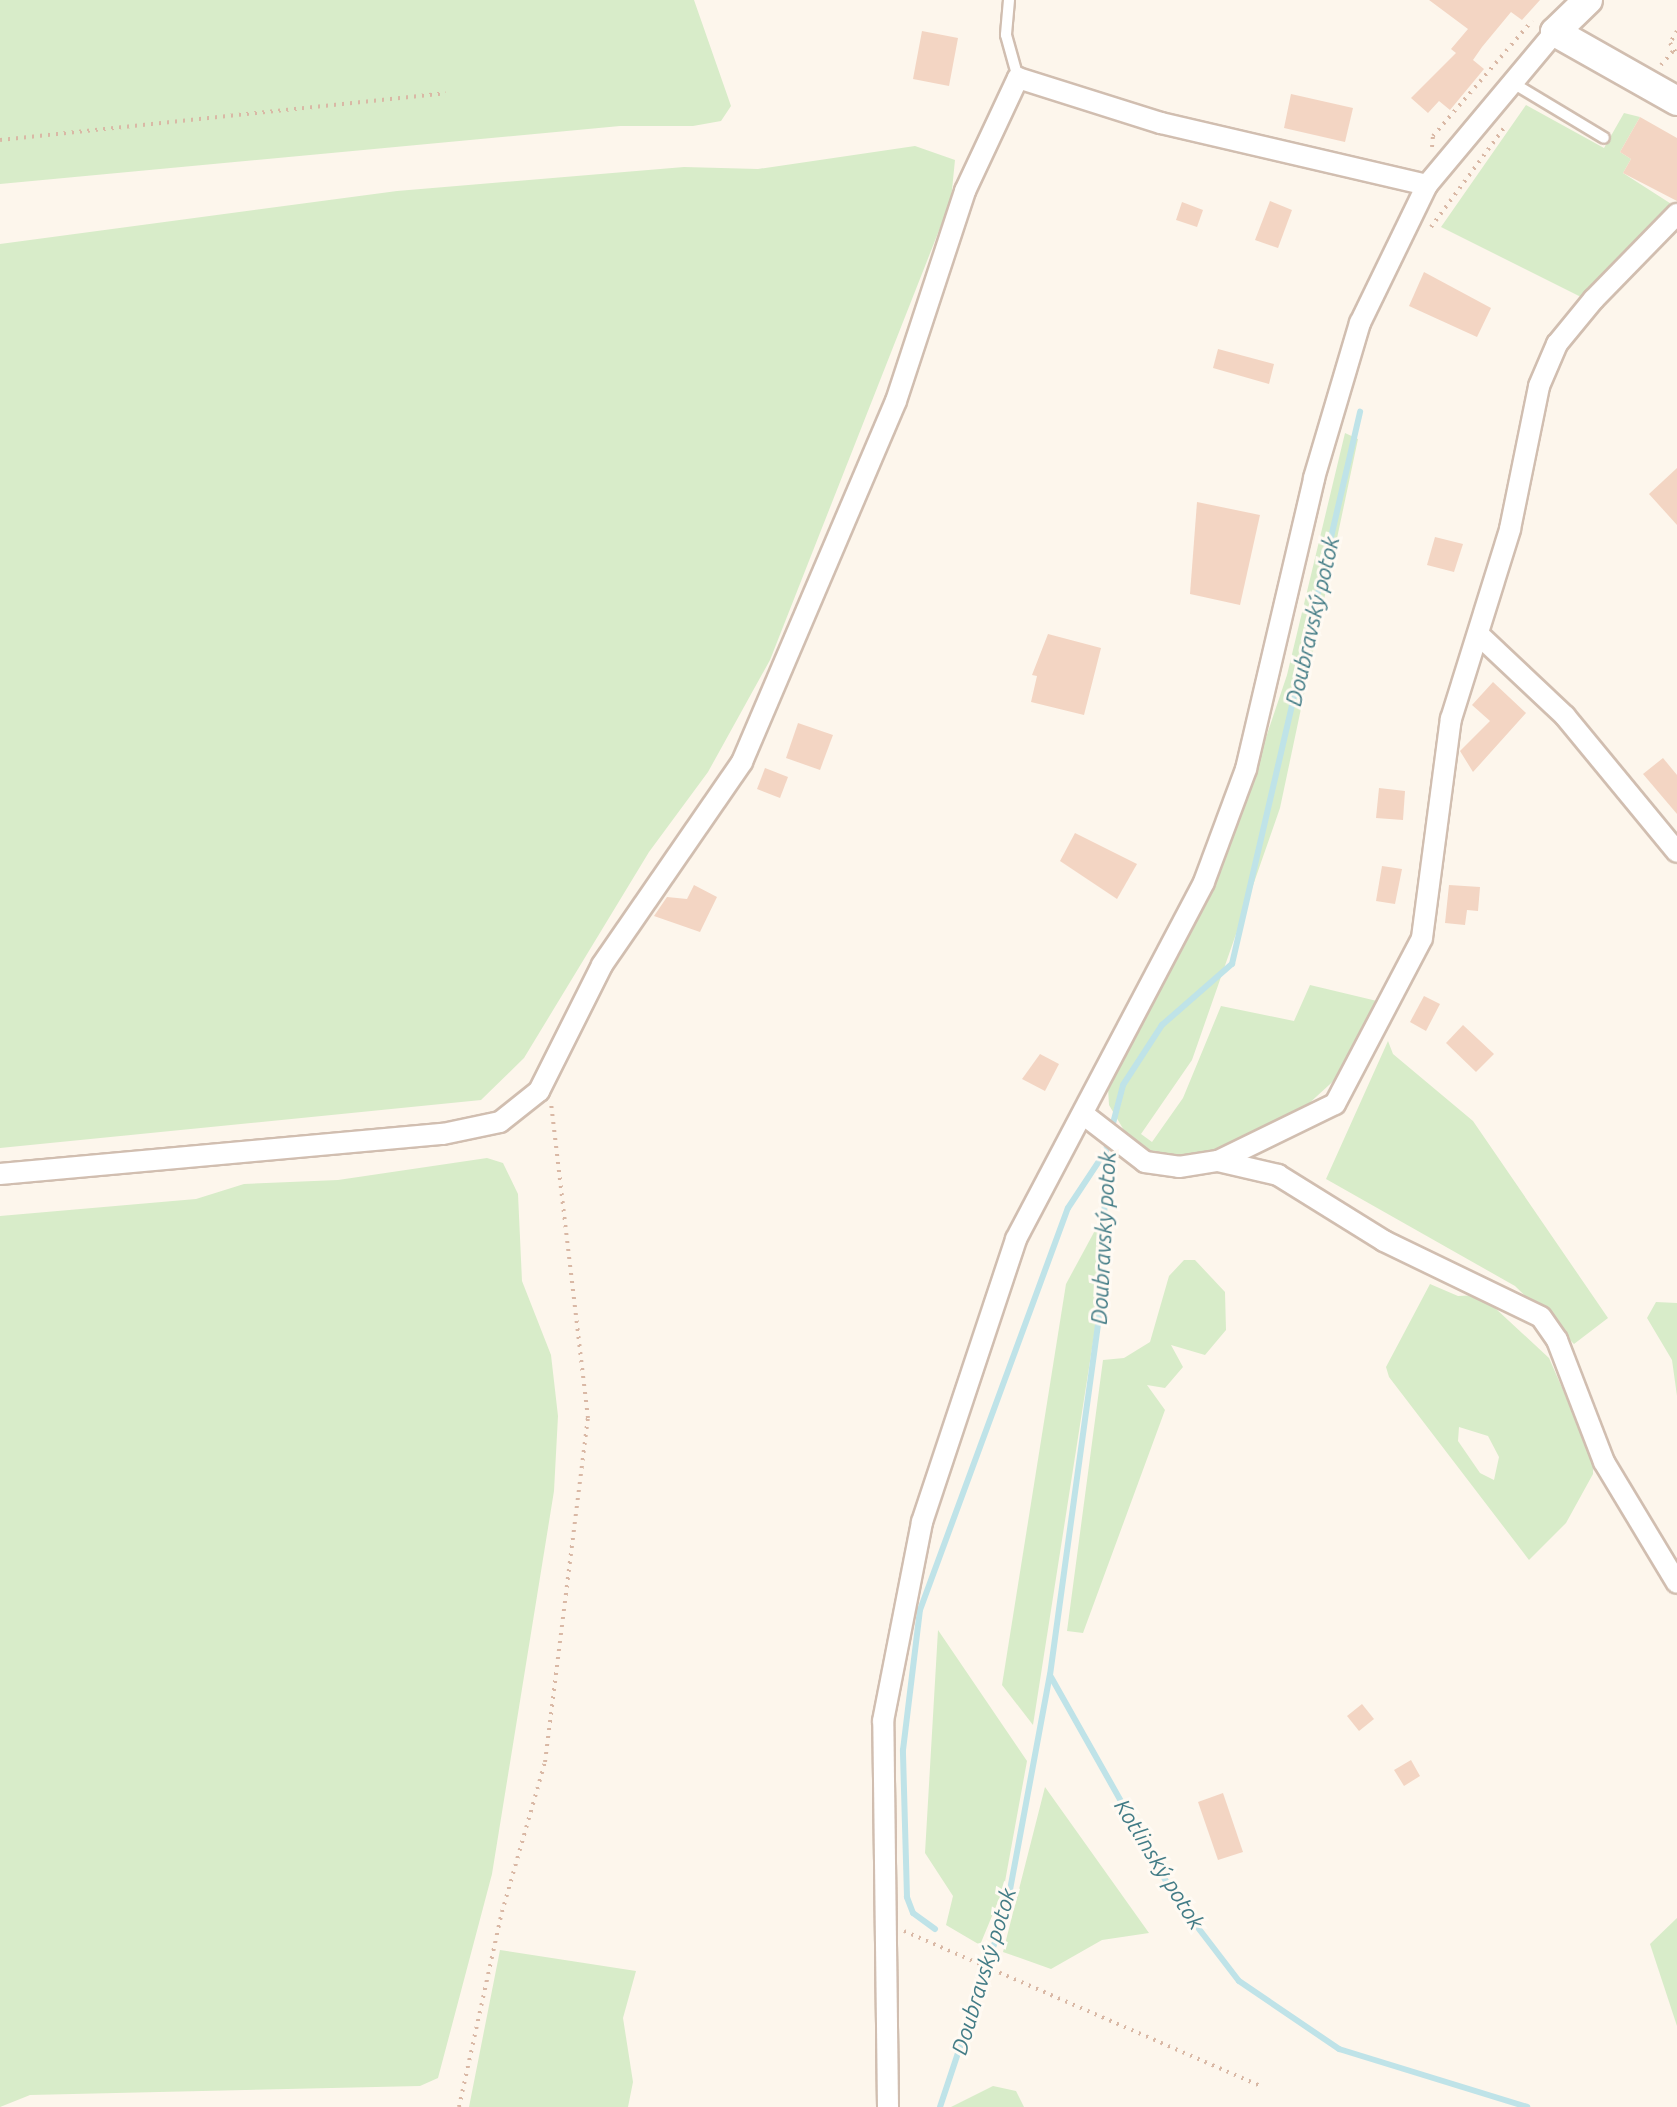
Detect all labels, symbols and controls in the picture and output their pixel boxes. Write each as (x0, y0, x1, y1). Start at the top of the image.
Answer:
water label: Doubravský potok (1280, 534, 1344, 708)
water label: Doubravský potok (1085, 1151, 1121, 1325)
water label: Kotlinský potok (1109, 1794, 1211, 1934)
water label: Doubravský potok (945, 1884, 1021, 2058)

